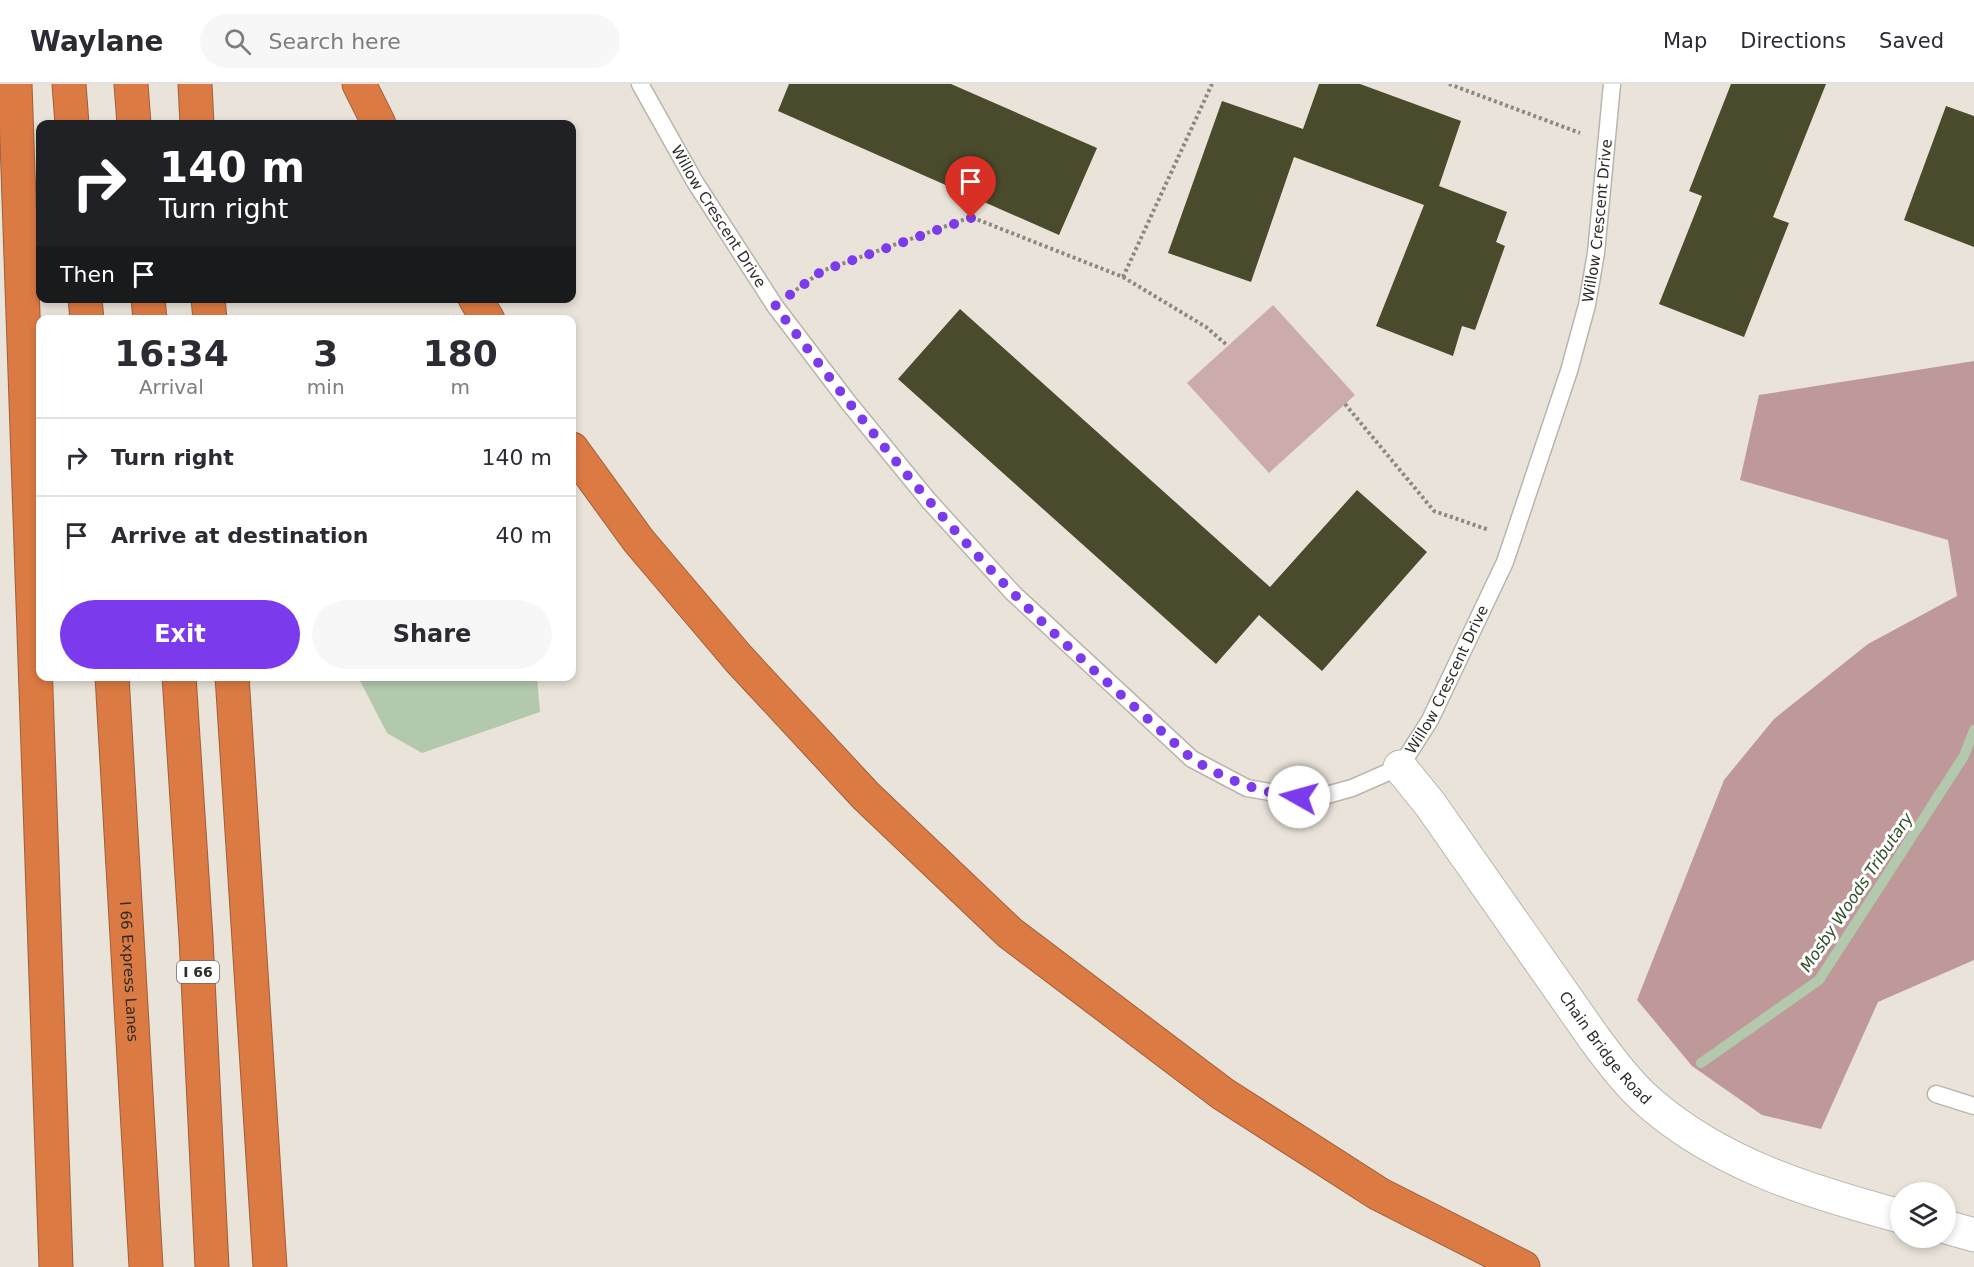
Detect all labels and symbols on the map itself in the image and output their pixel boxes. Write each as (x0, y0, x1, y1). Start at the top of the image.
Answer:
street label: Willow Crescent Drive (1579, 138, 1616, 304)
street label: Willow Crescent Drive (667, 142, 770, 291)
pin (945, 156, 996, 218)
street label: Willow Crescent Drive (1402, 602, 1492, 757)
position arrow (1267, 765, 1331, 829)
water label: Mosby Woods Tributary (1796, 809, 1917, 975)
street label: I 66 Express Lanes (116, 901, 142, 1042)
road number: I 66 (177, 961, 219, 983)
street label: Chain Bridge Road (1555, 988, 1655, 1108)

